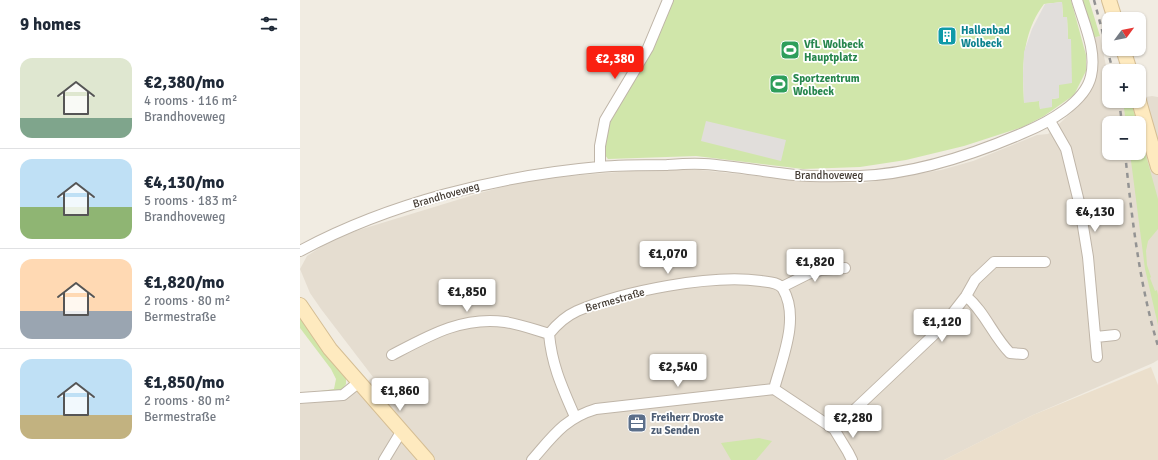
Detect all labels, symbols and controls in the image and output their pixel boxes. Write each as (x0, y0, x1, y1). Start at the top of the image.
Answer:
north arrow (1102, 12, 1146, 56)
map controls (1102, 12, 1146, 160)
icon: filters (258, 13, 280, 35)
text: 9 homes (20, 14, 81, 35)
place label: Hallenbad Wolbeck (961, 24, 1010, 50)
building icon: Hallenbad Wolbeck (936, 25, 958, 47)
place label: VfL Wolbeck Hauptplatz (804, 38, 864, 64)
sports icon: VfL Wolbeck Hauptplatz (779, 39, 801, 61)
pin: €2,380 (582, 46, 648, 80)
text: €2,380 (596, 51, 634, 67)
button: + (1102, 64, 1146, 108)
text: €2,380/mo (144, 72, 224, 93)
place label: Sportzentrum Wolbeck (793, 72, 860, 98)
sports icon: Sportzentrum Wolbeck (768, 73, 790, 95)
icon: home (52, 74, 100, 122)
text: 4 rooms · 116 m² (144, 93, 237, 109)
text: Brandhoveweg (144, 109, 225, 125)
button: − (1102, 116, 1146, 160)
street label: Brandhoveweg (795, 169, 864, 182)
text: €4,130/mo (144, 172, 224, 193)
icon: home (52, 175, 100, 223)
street label: Brandhoveweg (411, 179, 481, 211)
text: 5 rooms · 183 m² (144, 193, 237, 209)
pin: €4,130 (1062, 199, 1128, 233)
text: €4,130 (1076, 204, 1114, 220)
text: Brandhoveweg (144, 209, 225, 225)
pin: €1,070 (635, 241, 701, 275)
text: €1,070 (649, 246, 687, 262)
pin: €1,820 (782, 249, 848, 283)
text: €1,820 (796, 254, 834, 270)
text: €1,820/mo (144, 272, 224, 293)
icon: home (52, 275, 100, 323)
pin: €1,850 (434, 279, 500, 313)
text: €1,850 (448, 284, 486, 300)
street label: Bermestraße (584, 285, 646, 315)
text: 2 rooms · 80 m² (144, 293, 230, 309)
text: Bermestraße (144, 309, 216, 325)
pin: €1,120 (909, 309, 975, 343)
text: €1,120 (923, 314, 961, 330)
pin: €2,540 (645, 354, 711, 388)
text: €2,540 (659, 359, 697, 375)
text: €1,850/mo (144, 372, 224, 393)
icon: home (52, 375, 100, 423)
pin: €1,860 (367, 378, 433, 412)
text: €1,860 (381, 383, 419, 399)
text: 2 rooms · 80 m² (144, 393, 230, 409)
pin: €2,280 (820, 405, 886, 439)
text: Bermestraße (144, 409, 216, 425)
text: €2,280 (834, 410, 872, 426)
place label: Freiherr Droste zu Senden (651, 411, 724, 437)
office icon: Freiherr Droste zu Senden (626, 412, 648, 434)

